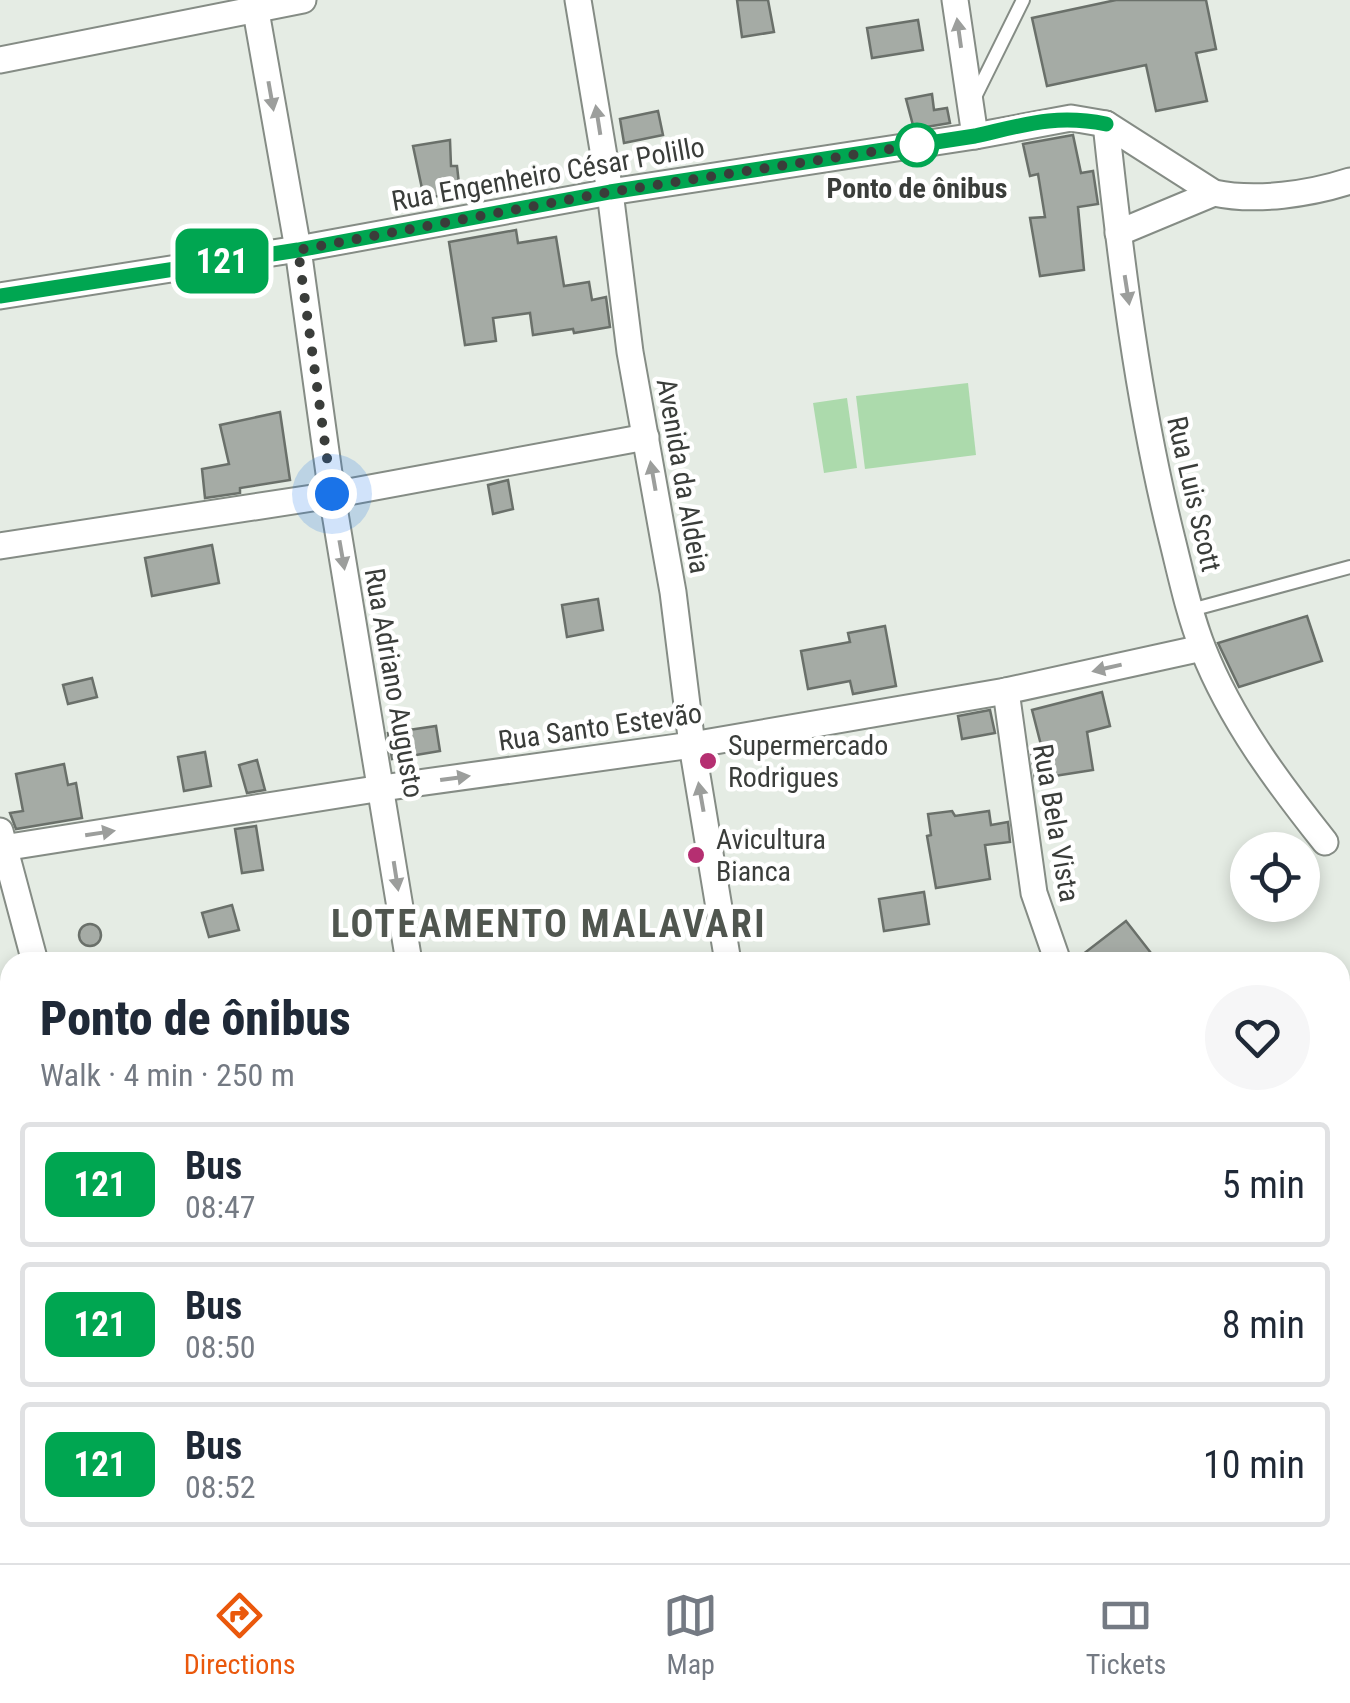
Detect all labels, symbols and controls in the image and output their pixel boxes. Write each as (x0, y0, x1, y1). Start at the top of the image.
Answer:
one-way arrow (951, 17, 967, 49)
one-way arrow (264, 81, 279, 112)
one-way arrow (590, 104, 605, 135)
marker: Ponto de ônibus (896, 124, 938, 166)
street label: Rua Engenheiro César Polillo (389, 130, 707, 218)
place label: Ponto de ônibus (827, 172, 1007, 205)
line badge: 121 (164, 228, 280, 294)
text: 121 (195, 241, 249, 282)
one-way arrow (1120, 275, 1136, 306)
street label: Avenida da Aldeia (650, 376, 716, 576)
street label: Rua Luis Scott (1160, 413, 1228, 575)
one-way arrow (645, 460, 660, 491)
your location (307, 469, 357, 519)
one-way arrow (335, 540, 350, 572)
street label: Rua Adriano Augusto (358, 566, 430, 800)
one-way arrow (1091, 661, 1122, 676)
street label: Rua Santo Estevão (496, 696, 704, 758)
place label: Supermercado Rodrigues (728, 729, 888, 794)
street label: Rua Bela Vista (1026, 742, 1086, 904)
marker: Supermercado Rodrigues (697, 750, 719, 772)
one-way arrow (440, 769, 472, 785)
one-way arrow (693, 781, 708, 812)
place label: Avicultura Bianca (716, 823, 826, 888)
one-way arrow (84, 825, 116, 840)
map controls (1230, 832, 1320, 922)
button: locate (1230, 832, 1320, 922)
marker: Avicultura Bianca (685, 844, 707, 866)
one-way arrow (388, 861, 404, 892)
district label: LOTEAMENTO MALAVARI (331, 902, 767, 946)
button: heart (1205, 985, 1310, 1090)
text: Ponto de ônibus (40, 990, 351, 1047)
text: Walk · 4 min · 250 m (40, 1056, 295, 1094)
text: Bus (185, 1144, 242, 1188)
text: 5 min (1222, 1163, 1305, 1207)
text: 121 (73, 1164, 127, 1205)
text: 08:47 (185, 1188, 256, 1226)
text: Bus (185, 1284, 242, 1328)
text: 8 min (1222, 1303, 1305, 1347)
text: 121 (73, 1304, 127, 1345)
text: 08:50 (185, 1328, 256, 1366)
text: Bus (185, 1424, 242, 1468)
text: 10 min (1203, 1443, 1305, 1487)
text: 121 (73, 1444, 127, 1485)
text: 08:52 (185, 1468, 256, 1506)
tab: Directions (184, 1588, 296, 1681)
tab: Map (663, 1588, 718, 1681)
tab: Tickets (1086, 1588, 1166, 1681)

